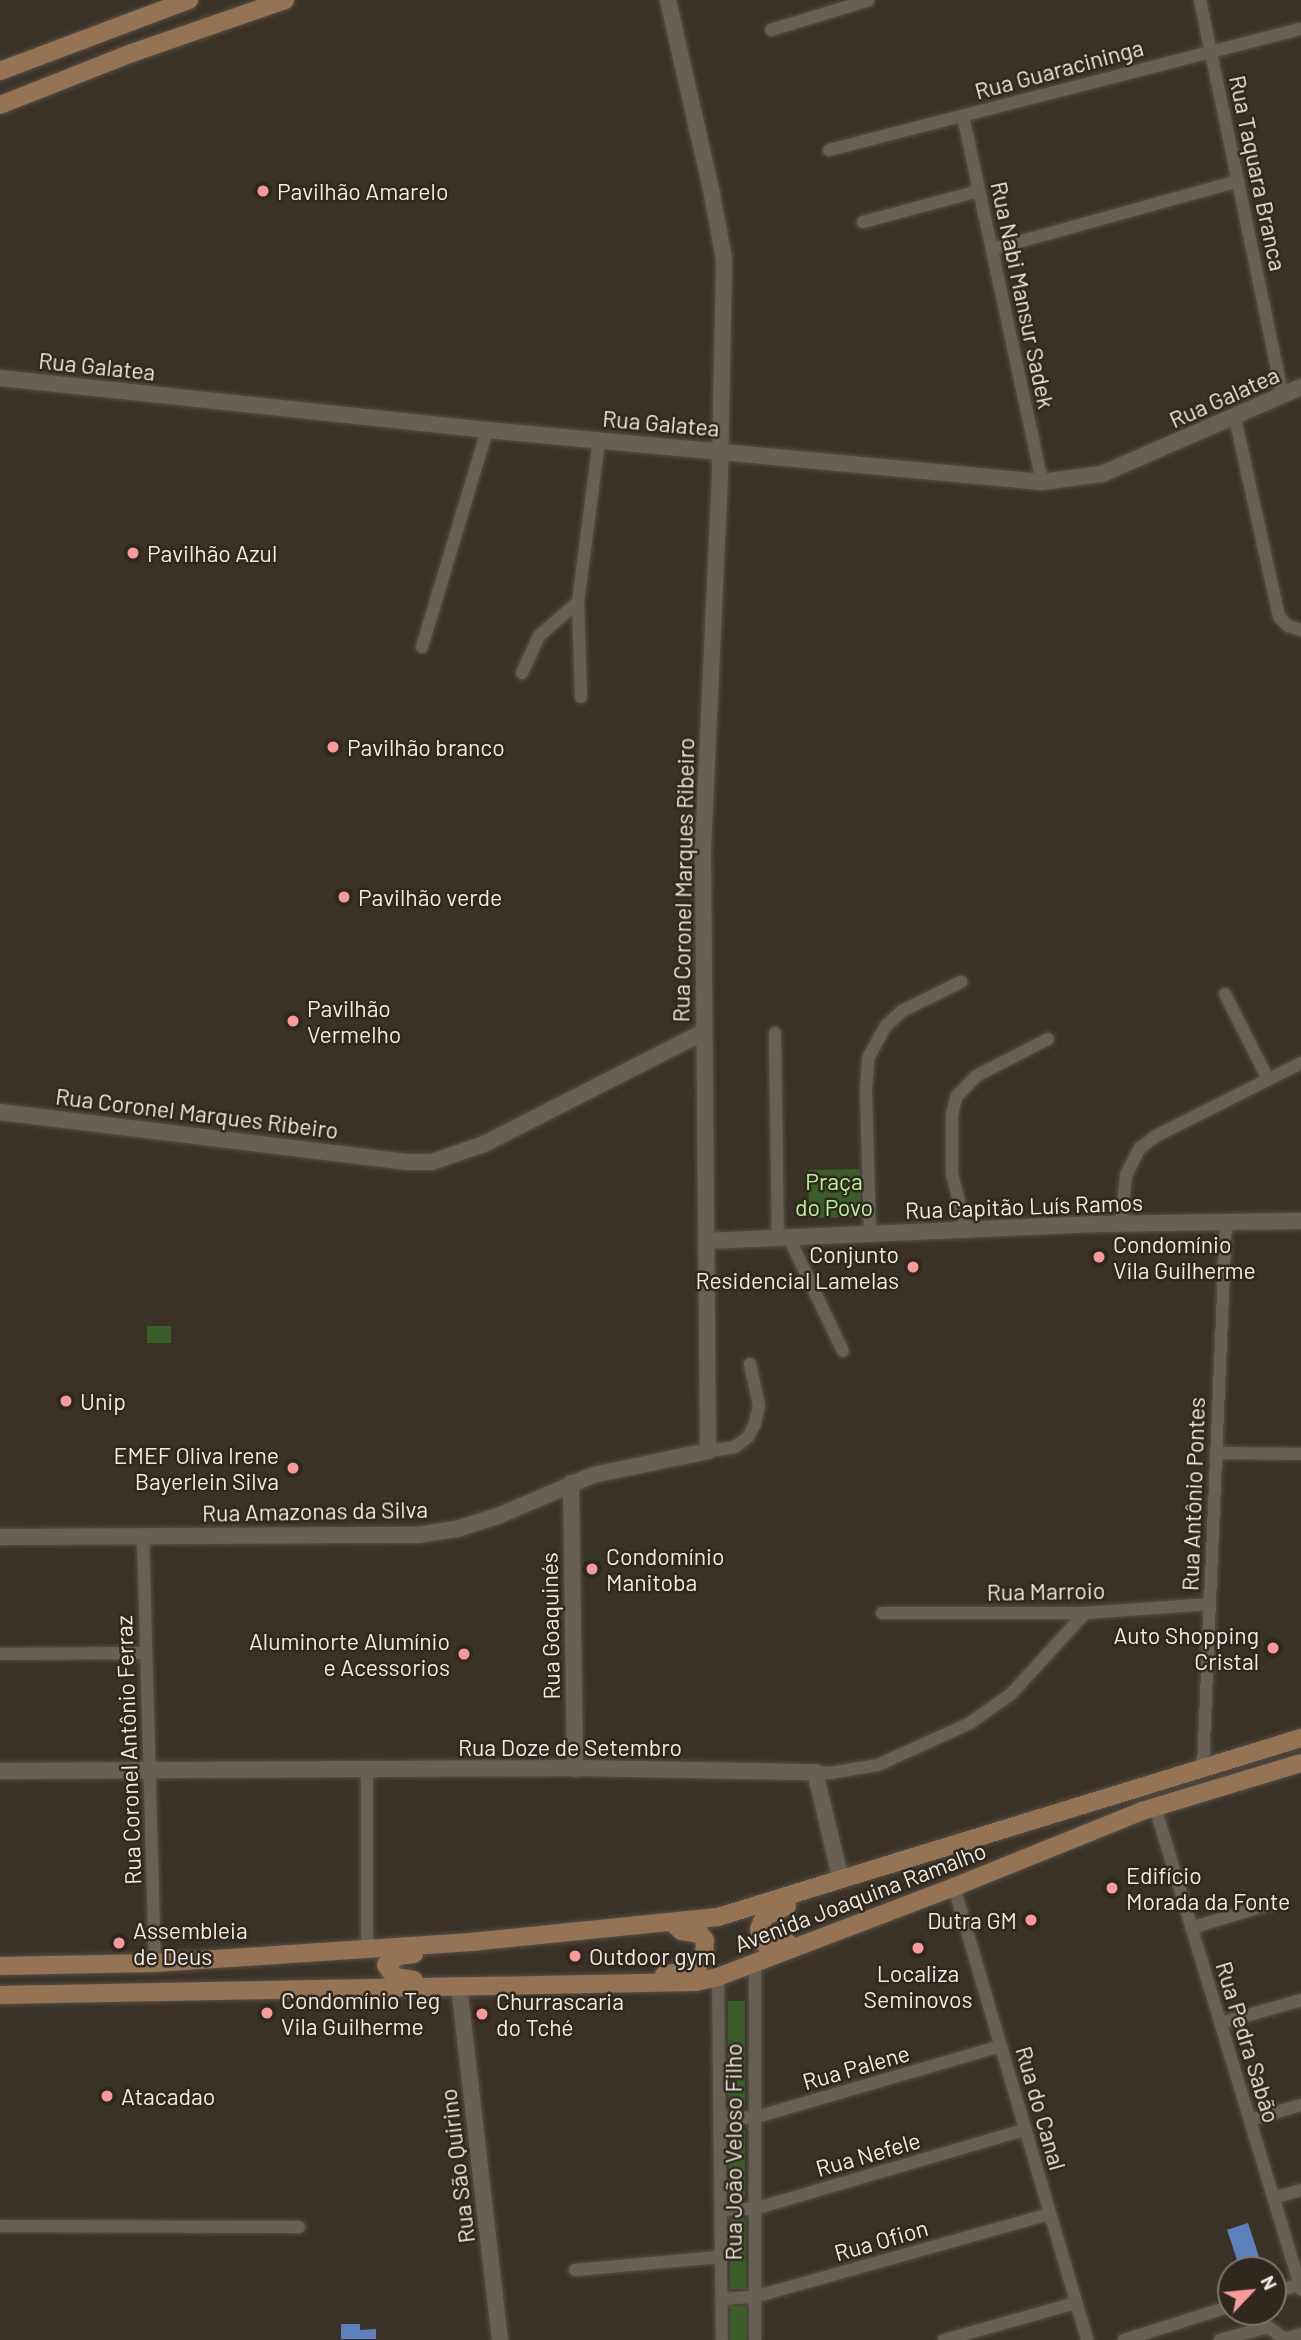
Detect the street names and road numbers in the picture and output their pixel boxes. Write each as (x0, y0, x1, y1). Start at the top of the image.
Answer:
street label: Rua Guaracininga (972, 33, 1146, 105)
street label: Rua Taquara Branca (1224, 73, 1292, 273)
street label: Rua Nabi Mansur Sadek (985, 179, 1061, 411)
street label: Rua Galatea (37, 346, 157, 386)
street label: Rua Galatea (1165, 361, 1283, 433)
street label: Rua Galatea (601, 404, 721, 442)
street label: Rua Coronel Marques Ribeiro (667, 737, 699, 1023)
street label: Rua Coronel Marques Ribeiro (54, 1082, 340, 1144)
street label: Rua Capitão Luís Ramos (905, 1188, 1143, 1224)
street label: Rua Antônio Pontes (1176, 1397, 1210, 1591)
street label: Rua Amazonas da Silva (202, 1495, 428, 1527)
street label: Rua Goaquinés (535, 1552, 565, 1700)
street label: Rua Marroio (987, 1576, 1105, 1606)
street label: Rua Coronel Antônio Ferraz (110, 1615, 146, 1885)
street label: Rua Doze de Setembro (458, 1733, 682, 1761)
street label: Avenida Joaquina Ramalho (730, 1836, 990, 1958)
street label: Rua Pedra Sabão (1210, 1958, 1286, 2126)
street label: Rua Palene (799, 2039, 913, 2095)
street label: Rua do Canal (1010, 2043, 1072, 2173)
street label: Rua João Veloso Filho (719, 2044, 747, 2260)
street label: Rua São Quirino (434, 2087, 480, 2245)
street label: Rua Nefele (813, 2126, 923, 2182)
street label: Rua Ofion (831, 2213, 931, 2267)

